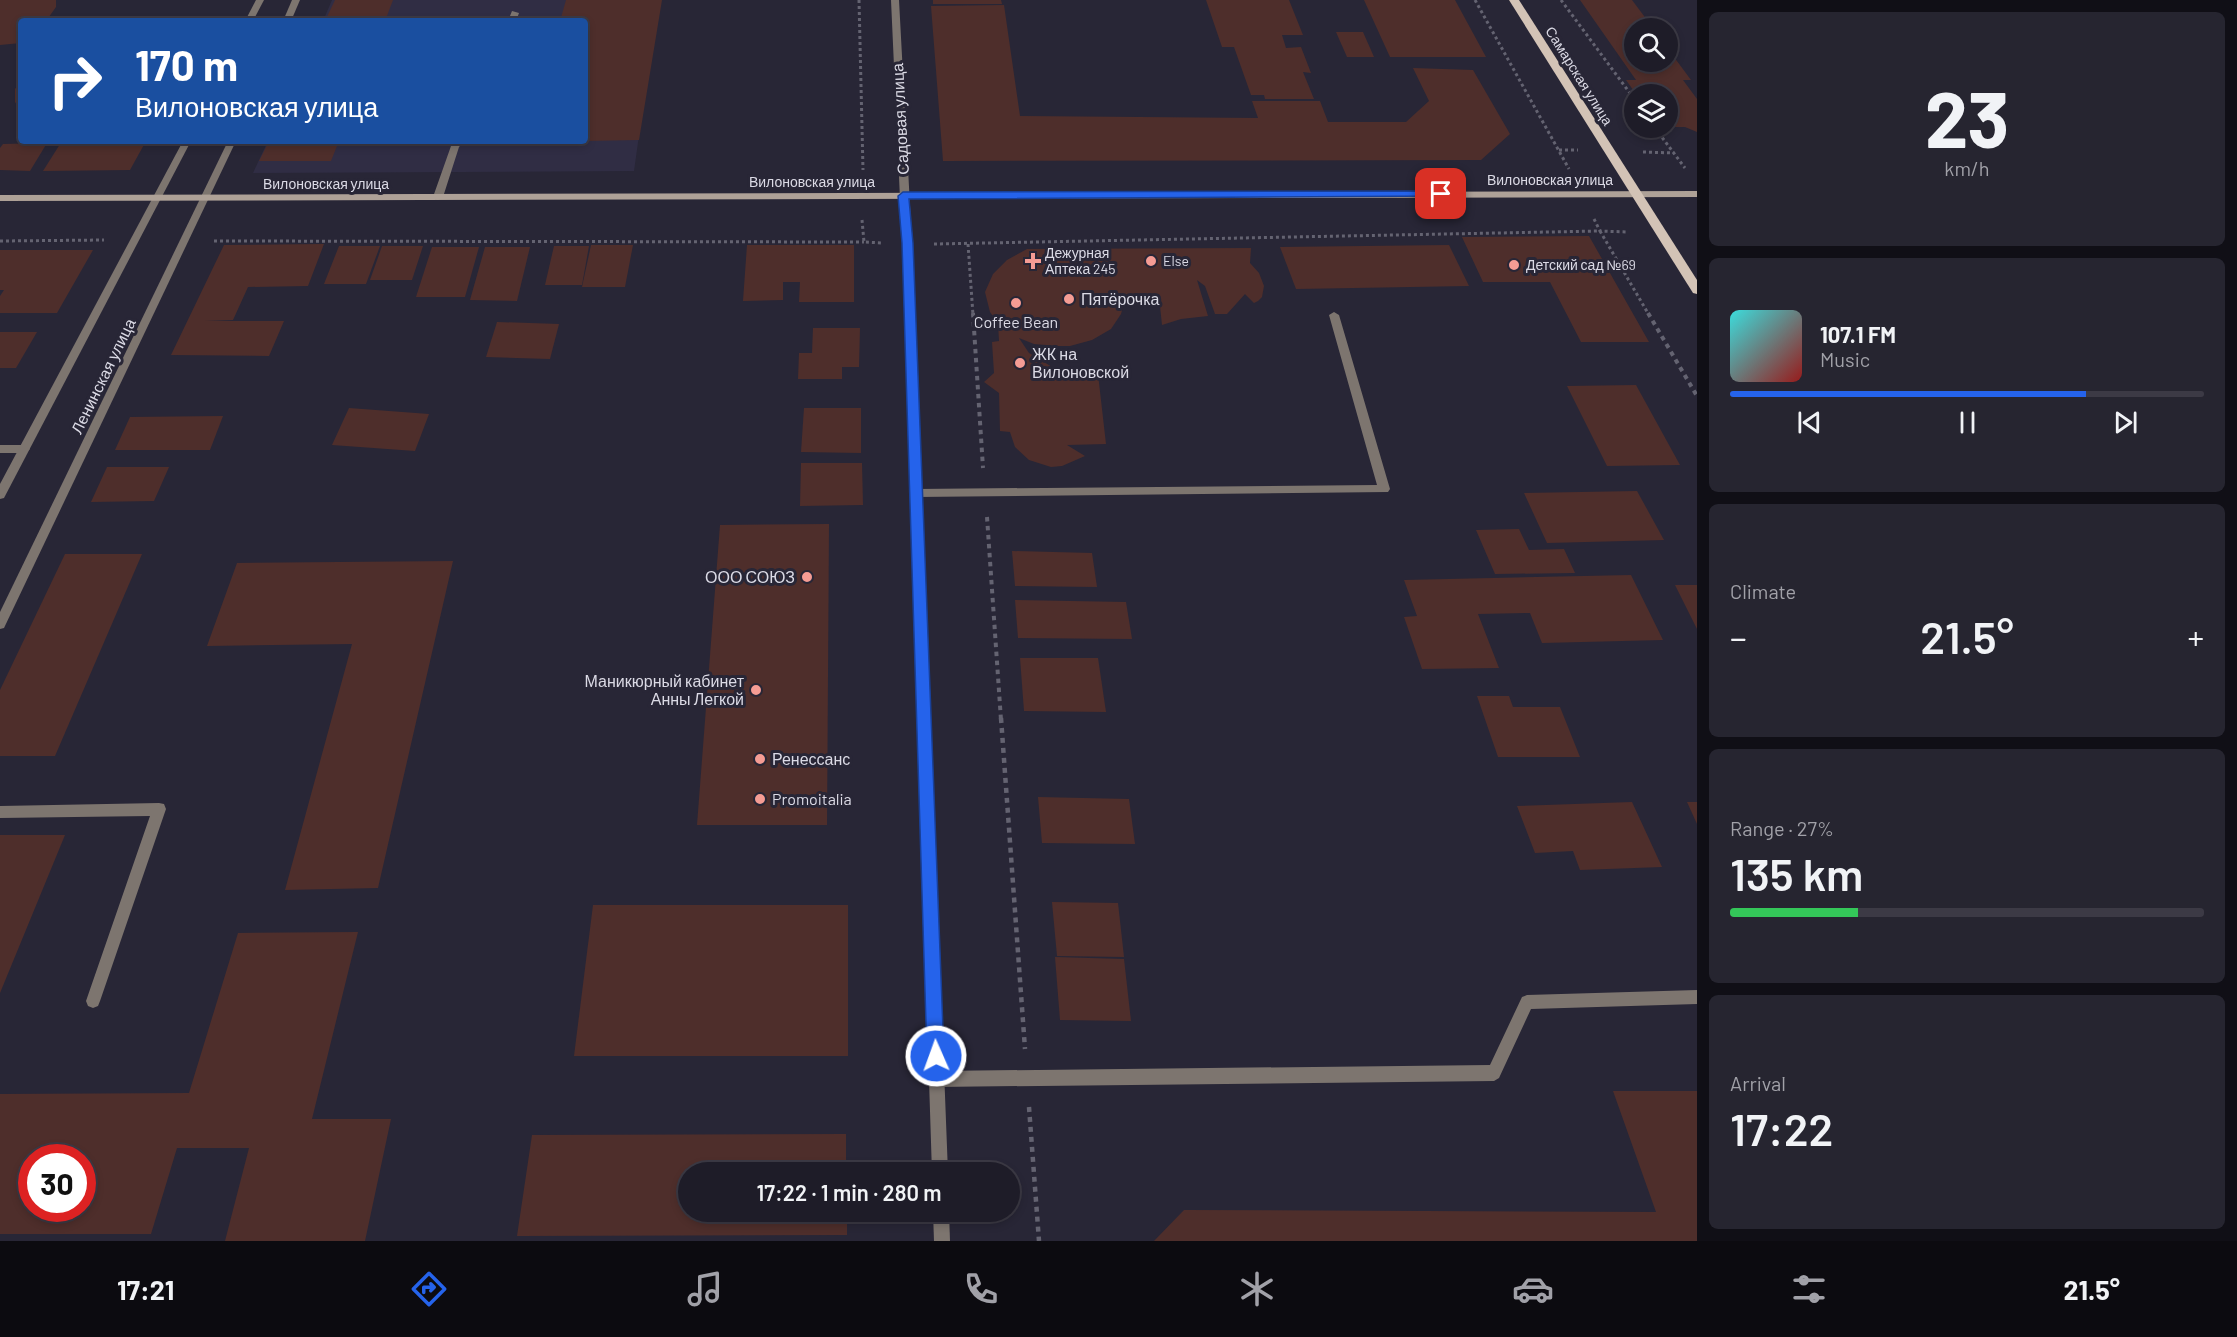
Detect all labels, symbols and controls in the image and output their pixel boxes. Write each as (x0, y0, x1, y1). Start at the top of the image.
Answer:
map controls (1624, 18, 1678, 138)
button: search (1624, 18, 1678, 72)
street label: Самарская улица (1542, 23, 1617, 128)
text: 170 m (135, 39, 238, 89)
icon: right (36, 42, 114, 120)
street label: Садовая улица (887, 63, 912, 175)
text: 23 (1925, 70, 2009, 164)
button: layers (1624, 84, 1678, 138)
text: Вилоновская улица (135, 90, 378, 122)
text: km/h (1944, 156, 1990, 180)
pin (1415, 168, 1466, 219)
street label: Вилоновская улица (1487, 171, 1613, 188)
street label: Вилоновская улица (749, 173, 875, 190)
street label: Вилоновская улица (263, 175, 389, 192)
icon: arrive (1424, 177, 1457, 210)
place label: Дежурная Аптека 245 (1045, 244, 1115, 277)
place label: Else (1163, 252, 1189, 269)
marker: Дежурная Аптека 245 (1026, 254, 1040, 268)
marker: Else (1144, 254, 1158, 268)
place label: Детский сад №69 (1526, 256, 1636, 273)
marker: Детский сад №69 (1507, 258, 1521, 272)
place label: Пятёрочка (1081, 289, 1160, 308)
marker: Пятёрочка (1062, 292, 1076, 306)
marker: Coffee Bean (1009, 296, 1023, 310)
place label: Coffee Bean (974, 312, 1058, 331)
street label: Ленинская улица (66, 315, 139, 437)
text: 107.1 FM (1820, 321, 1896, 347)
place label: ЖК на Вилоновской (1032, 344, 1129, 381)
text: Music (1820, 347, 1870, 371)
marker: ЖК на Вилоновской (1013, 356, 1027, 370)
icon: previous (1793, 406, 1826, 439)
icon: pause (1951, 406, 1984, 439)
icon: next (2109, 406, 2142, 439)
place label: ООО СОЮЗ (705, 567, 795, 586)
marker: ООО СОЮЗ (800, 570, 814, 584)
text: Climate (1730, 579, 1796, 603)
text: 21.5° (1920, 609, 2014, 663)
text: − (1730, 617, 1747, 657)
text: + (2187, 617, 2204, 657)
place label: Маникюрный кабинет Анны Легкой (585, 671, 745, 708)
marker: Маникюрный кабинет Анны Легкой (749, 683, 763, 697)
place label: Ренессанс (772, 749, 850, 768)
marker: Ренессанс (753, 752, 767, 766)
place label: Promoitalia (772, 789, 852, 808)
marker: Promoitalia (753, 792, 767, 806)
text: Range · 27% (1730, 816, 1834, 840)
text: 135 km (1730, 846, 1863, 900)
position arrow (904, 1024, 968, 1088)
text: Arrival (1730, 1071, 1786, 1095)
text: 17:22 (1730, 1101, 1833, 1155)
speed limit sign: 30 (18, 1144, 96, 1222)
text: 17:22 · 1 min · 280 m (756, 1179, 942, 1205)
icon: directions (408, 1268, 450, 1310)
icon: music (684, 1268, 726, 1310)
icon: phone (960, 1268, 1002, 1310)
icon: climate (1236, 1268, 1278, 1310)
icon: car (1512, 1268, 1554, 1310)
icon: filters (1788, 1268, 1830, 1310)
text: 17:21 (117, 1273, 174, 1305)
text: 21.5° (2063, 1273, 2120, 1305)

